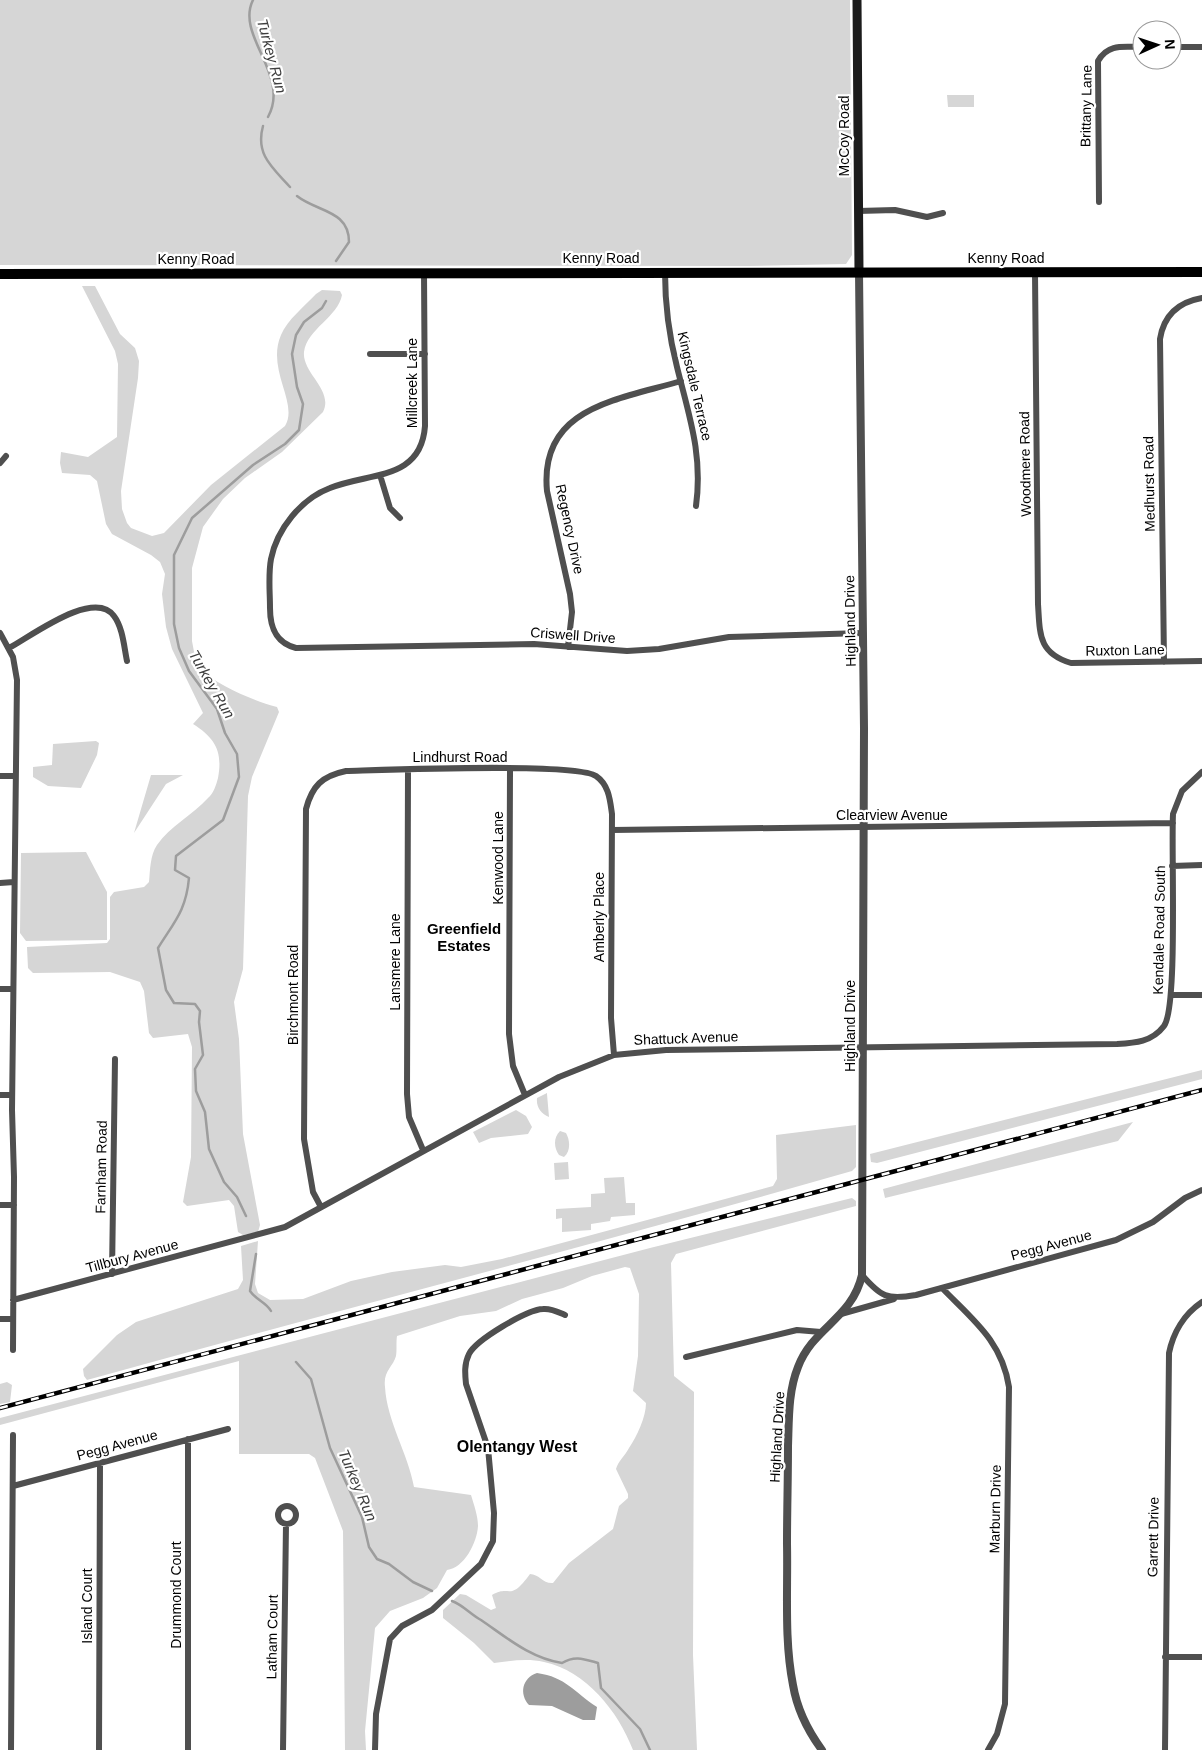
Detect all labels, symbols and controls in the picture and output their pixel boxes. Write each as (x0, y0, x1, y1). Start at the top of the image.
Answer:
water label: Turkey Run (254, 17, 290, 95)
north arrow (1132, 20, 1182, 70)
text: N (1162, 39, 1178, 50)
street label: Brittany Lane (1077, 64, 1095, 147)
street label: McCoy Road (836, 96, 852, 176)
street label: Kenny Road (562, 250, 640, 266)
street label: Kenny Road (967, 250, 1045, 266)
street label: Kenny Road (157, 251, 235, 267)
street label: Kingsdale Terrace (675, 330, 715, 442)
street label: Millcreek Lane (404, 338, 420, 428)
street label: Woodmere Road (1016, 411, 1034, 517)
street label: Medhurst Road (1140, 436, 1158, 532)
street label: Regency Drive (553, 482, 587, 576)
street label: Highland Drive (841, 575, 859, 667)
street label: Criswell Drive (530, 624, 616, 646)
street label: Ruxton Lane (1085, 641, 1165, 659)
water label: Turkey Run (186, 647, 238, 721)
street label: Lindhurst Road (413, 749, 507, 765)
street label: Clearview Avenue (836, 807, 948, 823)
street label: Kenwood Lane (490, 811, 506, 905)
street label: Kendale Road South (1150, 865, 1168, 995)
street label: Amberly Place (591, 872, 607, 962)
street label: Lansmere Lane (387, 913, 403, 1011)
district label: Greenfield Estates (427, 920, 501, 954)
street label: Birchmont Road (285, 945, 301, 1045)
street label: Highland Drive (842, 980, 858, 1072)
street label: Shattuck Avenue (633, 1028, 739, 1048)
street label: Farnham Road (92, 1120, 110, 1214)
street label: Pegg Avenue (1009, 1226, 1093, 1263)
street label: Tillbury Avenue (84, 1236, 180, 1276)
street label: Highland Drive (767, 1391, 787, 1483)
street label: Pegg Avenue (75, 1426, 159, 1463)
district label: Olentangy West (457, 1438, 578, 1455)
water label: Turkey Run (335, 1447, 381, 1523)
street label: Marburn Drive (986, 1464, 1004, 1553)
street label: Garrett Drive (1144, 1497, 1162, 1577)
street label: Drummond Court (168, 1541, 184, 1649)
street label: Island Court (79, 1568, 95, 1644)
street label: Latham Court (263, 1594, 281, 1680)

